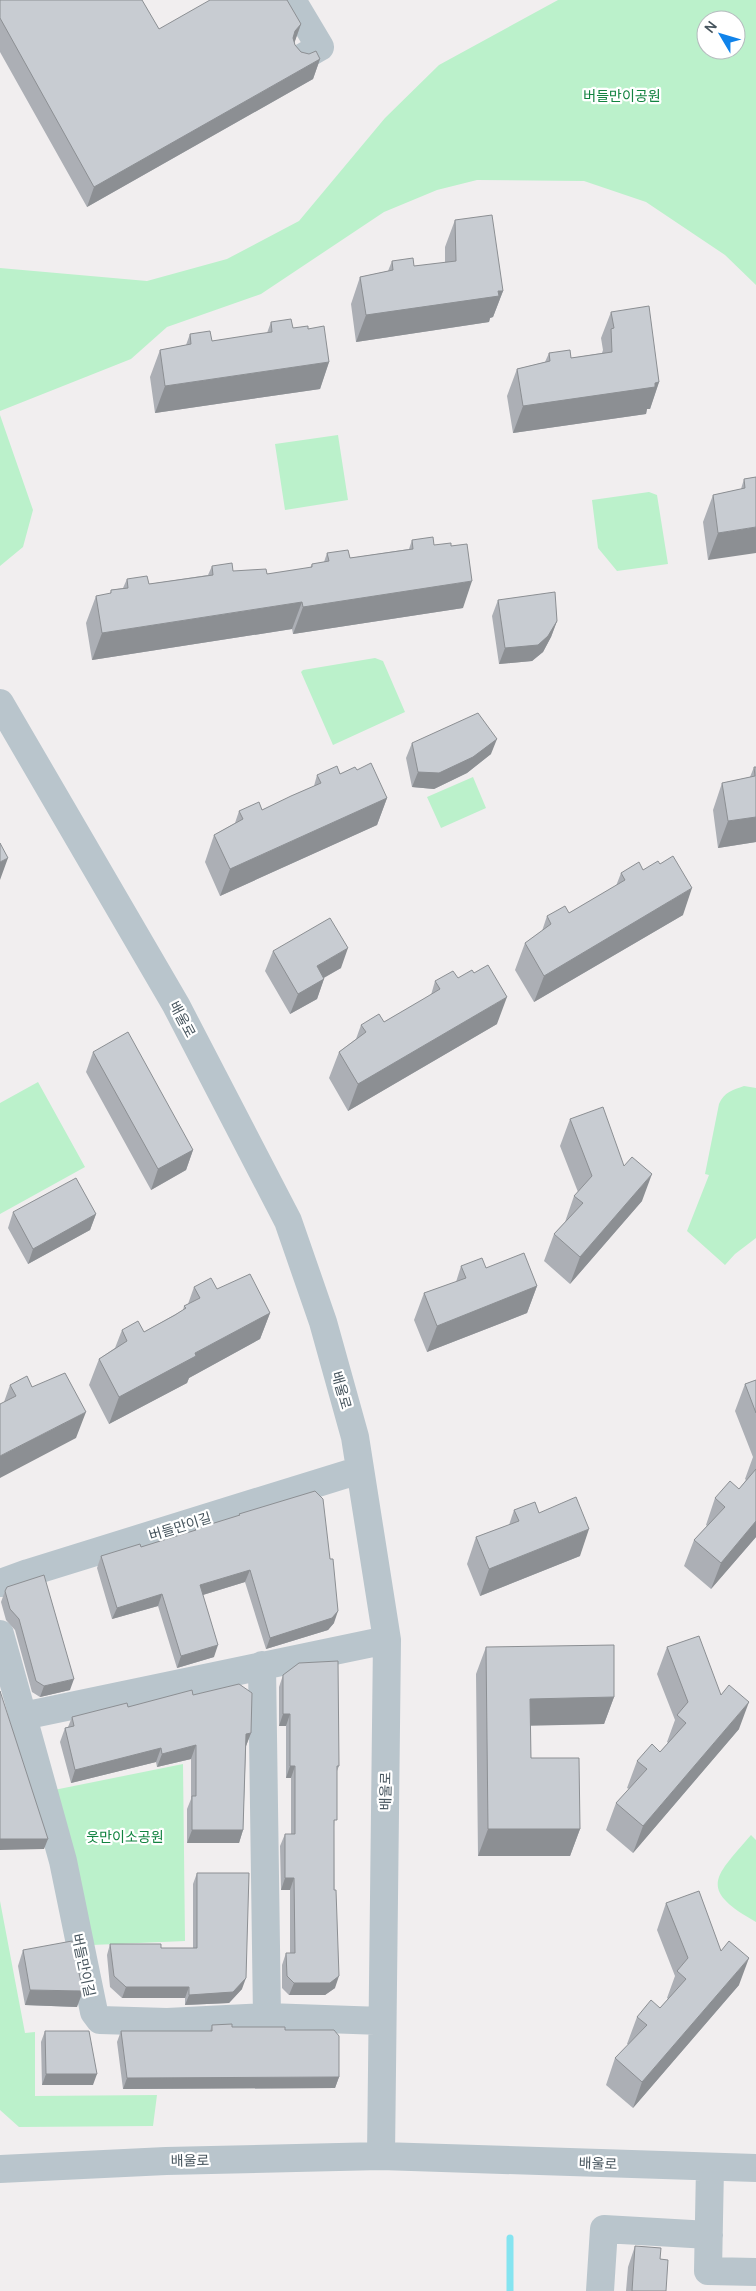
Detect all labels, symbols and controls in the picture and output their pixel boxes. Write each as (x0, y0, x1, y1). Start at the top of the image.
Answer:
north arrow (696, 10, 746, 60)
text: N (700, 17, 721, 37)
park label: 버들만이공원 (583, 86, 661, 105)
street label: 배울로 (166, 997, 201, 1041)
street label: 배울로 (328, 1369, 356, 1411)
street label: 버들만이길 (146, 1507, 214, 1545)
street label: 배울로 (375, 1771, 395, 1810)
park label: 웃만이소공원 (86, 1827, 164, 1846)
street label: 버들만이길 (68, 1932, 100, 1998)
street label: 배울로 (171, 2150, 210, 2170)
street label: 배울로 (578, 2153, 618, 2173)

